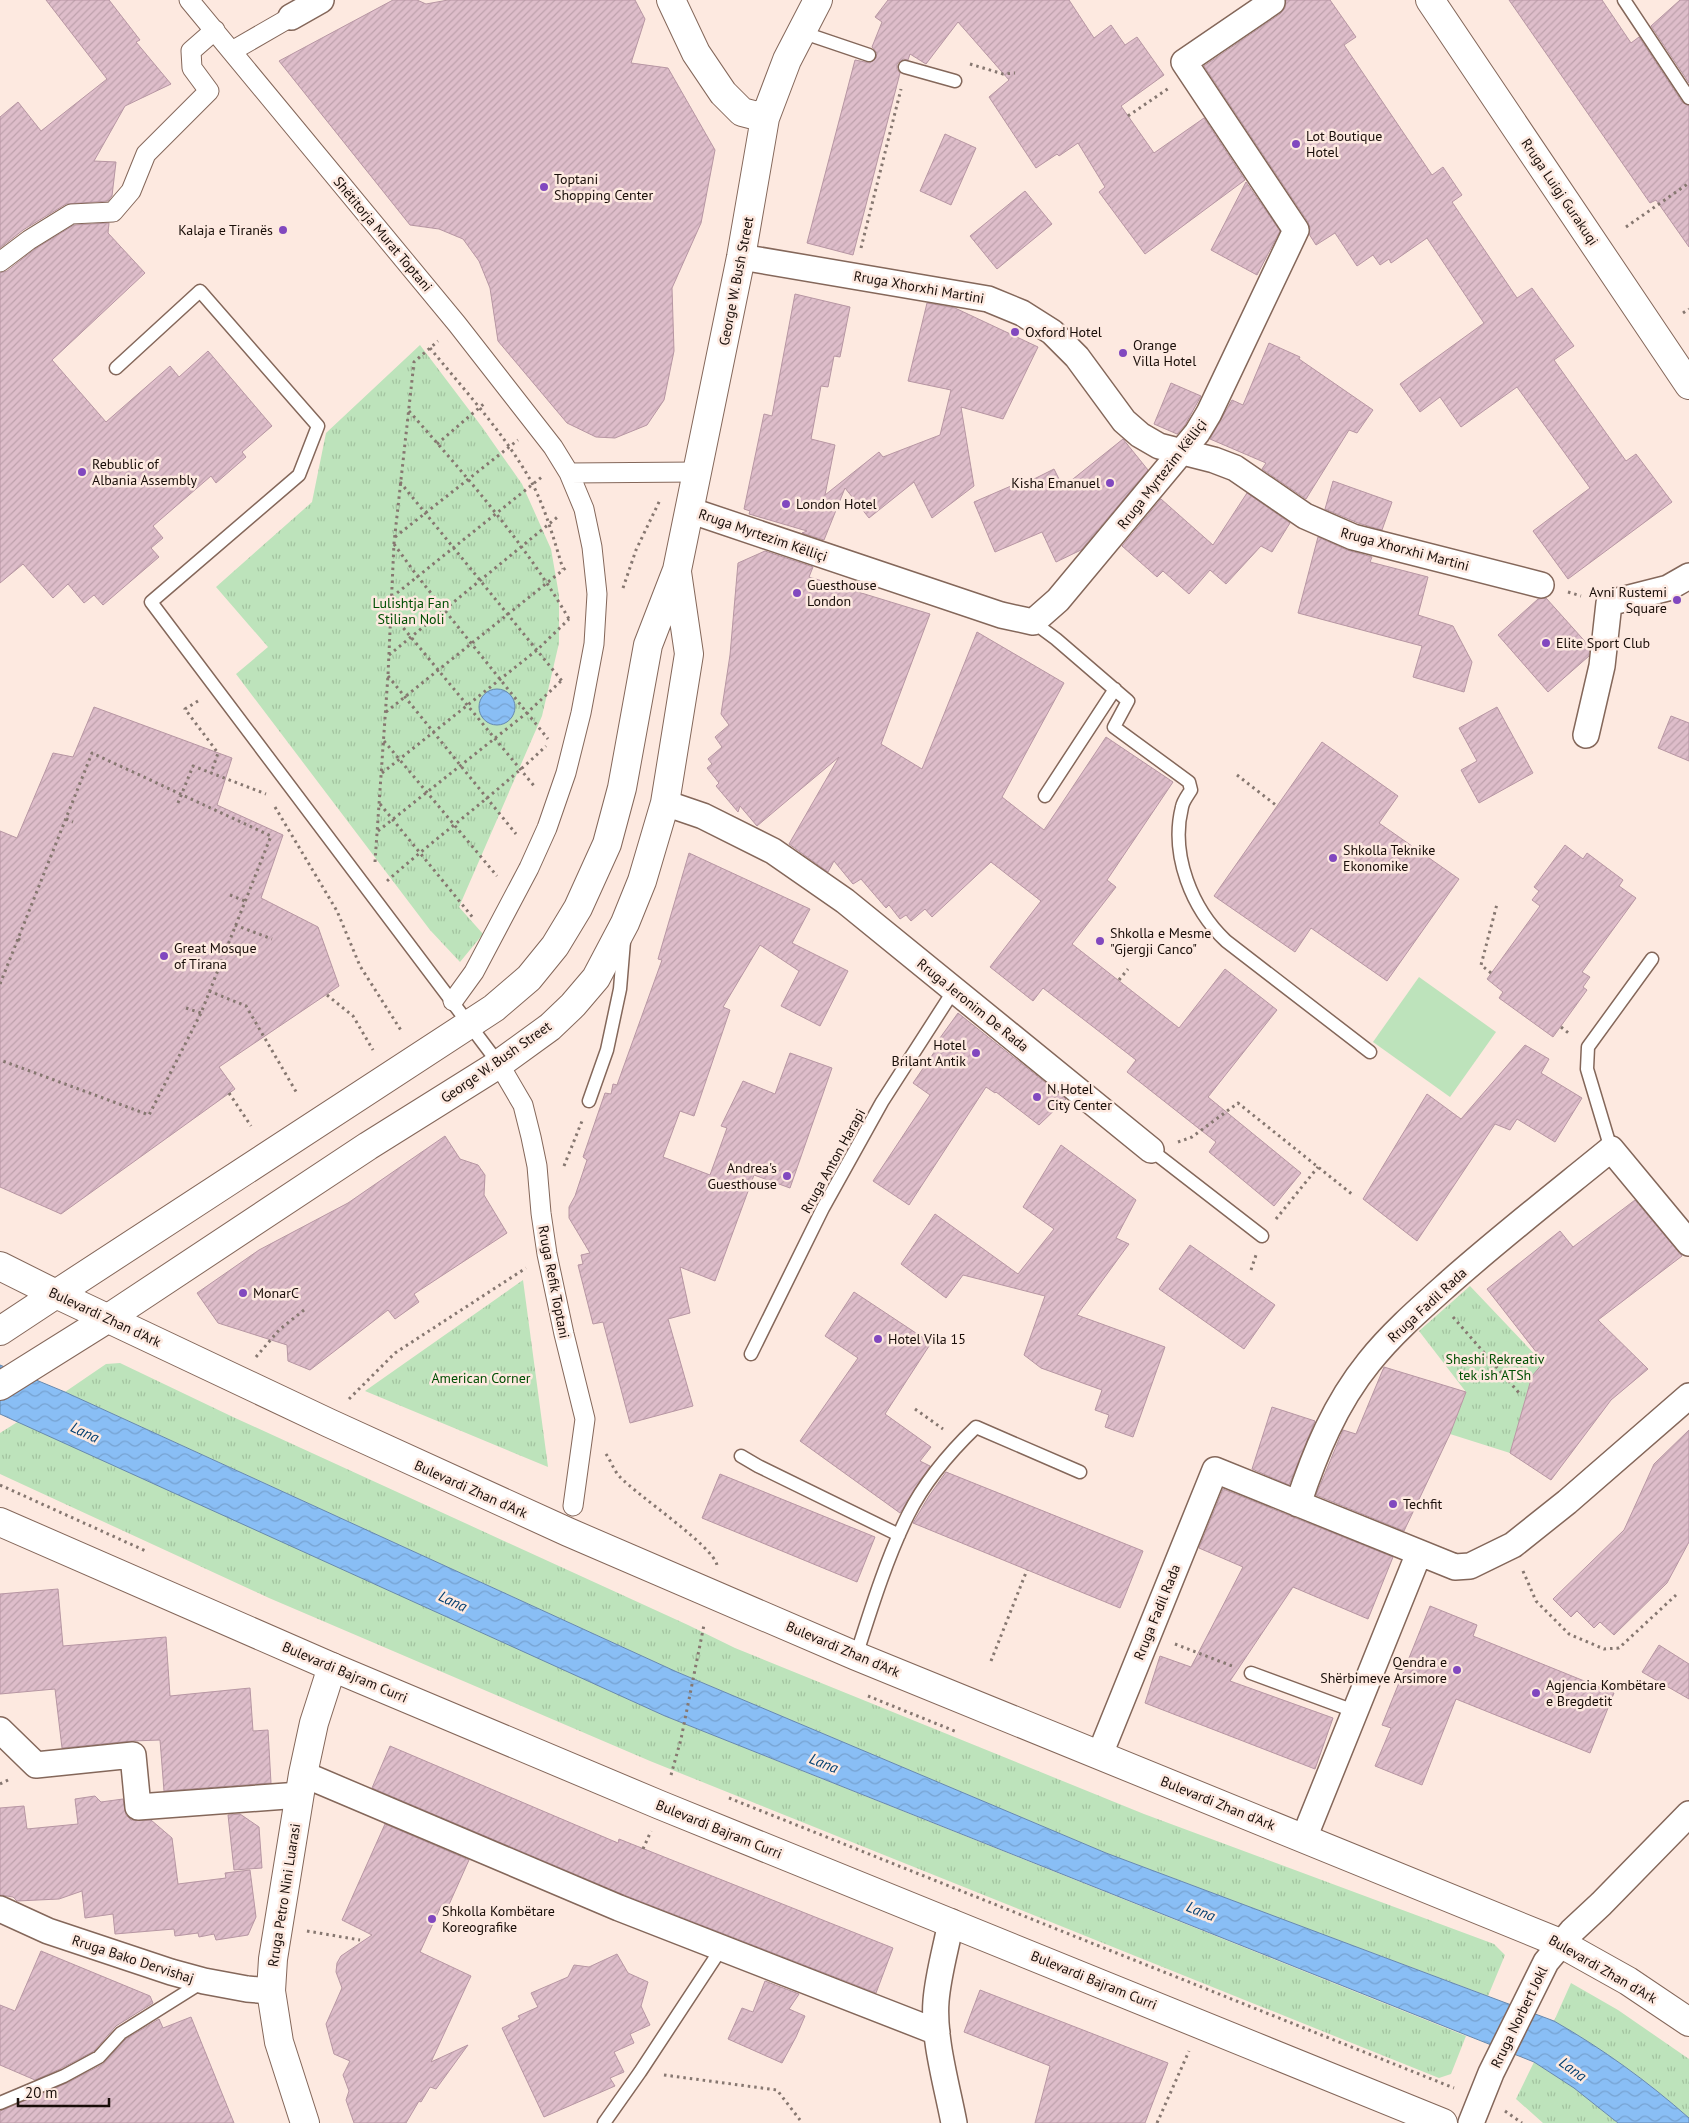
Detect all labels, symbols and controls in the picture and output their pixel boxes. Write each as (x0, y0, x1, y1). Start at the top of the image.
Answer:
place label: Lot Boutique Hotel (1306, 127, 1382, 161)
street label: Rruga Luigj Gurakuqi (1518, 135, 1602, 249)
marker: Lot Boutique Hotel (1290, 138, 1302, 150)
place label: Toptani Shopping Center (554, 170, 653, 204)
street label: Shëtitorja Murat Toptani (330, 173, 436, 295)
marker: Toptani Shopping Center (538, 181, 550, 193)
street label: George W. Bush Street (715, 215, 757, 347)
place label: Kalaja e Tiranës (178, 221, 273, 239)
marker: Kalaja e Tiranës (277, 224, 289, 236)
street label: Rruga Xhorxhi Martini (852, 267, 986, 307)
place label: Oxford Hotel (1025, 323, 1102, 341)
marker: Oxford Hotel (1009, 326, 1021, 338)
place label: Orange Villa Hotel (1132, 336, 1196, 370)
marker: Orange Villa Hotel (1117, 347, 1129, 359)
street label: Rruga Myrtezim Këlliçi (1113, 415, 1211, 533)
place label: Rebublic of Albania Assembly (92, 455, 198, 489)
marker: Rebublic of Albania Assembly (76, 466, 88, 478)
place label: Kisha Emanuel (1011, 474, 1100, 492)
marker: Kisha Emanuel (1104, 477, 1116, 489)
place label: London Hotel (796, 495, 877, 513)
marker: London Hotel (780, 498, 792, 510)
street label: Rruga Myrtezim Këlliçi (696, 504, 830, 566)
street label: Rruga Xhorxhi Martini (1339, 523, 1471, 575)
place label: Guesthouse London (807, 576, 877, 610)
place label: Avni Rustemi Square (1589, 583, 1667, 617)
marker: Guesthouse London (791, 587, 803, 599)
park label: Lulishtja Fan Stilian Noli (373, 594, 449, 628)
marker: Avni Rustemi Square (1671, 594, 1683, 606)
place label: Elite Sport Club (1556, 634, 1650, 652)
marker: Elite Sport Club (1540, 637, 1552, 649)
place label: Shkolla Teknike Ekonomike (1343, 841, 1435, 875)
marker: Shkolla Teknike Ekonomike (1327, 852, 1339, 864)
place label: Shkolla e Mesme "Gjergji Canco" (1110, 924, 1211, 958)
marker: Shkolla e Mesme "Gjergji Canco" (1094, 935, 1106, 947)
place label: Great Mosque of Tirana (174, 939, 257, 973)
marker: Great Mosque of Tirana (158, 950, 170, 962)
street label: Rruga Jeronim De Rada (914, 954, 1032, 1056)
street label: George W. Bush Street (437, 1017, 555, 1107)
place label: Hotel Brilant Antik (892, 1036, 966, 1070)
marker: Hotel Brilant Antik (970, 1047, 982, 1059)
place label: N Hotel City Center (1047, 1080, 1112, 1114)
marker: N Hotel City Center (1031, 1091, 1043, 1103)
street label: Rruga Anton Harapi (797, 1105, 869, 1217)
place label: Andrea's Guesthouse (707, 1159, 777, 1193)
marker: Andrea's Guesthouse (781, 1170, 793, 1182)
street label: Rruga Refik Toptani (534, 1224, 574, 1340)
street label: Rruga Fadil Rada (1384, 1264, 1470, 1346)
street label: Bulevardi Zhan d'Ark (46, 1283, 164, 1351)
place label: MonarC (253, 1284, 299, 1302)
marker: MonarC (237, 1287, 249, 1299)
place label: Hotel Vila 15 (888, 1330, 966, 1348)
marker: Hotel Vila 15 (872, 1333, 884, 1345)
park label: Sheshi Rekreativ tek ish ATSh (1446, 1350, 1545, 1384)
park label: American Corner (431, 1369, 531, 1387)
water label: Lana (68, 1417, 103, 1447)
street label: Bulevardi Zhan d'Ark (412, 1456, 531, 1522)
place label: Techfit (1403, 1495, 1442, 1513)
marker: Techfit (1387, 1498, 1399, 1510)
street label: Rruga Fadil Rada (1130, 1561, 1184, 1662)
water label: Lana (436, 1586, 471, 1616)
street label: Bulevardi Zhan d'Ark (783, 1617, 903, 1681)
street label: Bulevardi Bajram Curri (280, 1637, 410, 1707)
place label: Qendra e Shërbimeve Arsimore (1320, 1653, 1447, 1687)
marker: Qendra e Shërbimeve Arsimore (1451, 1664, 1463, 1676)
place label: Agjencia Kombëtare e Bregdetit (1546, 1676, 1666, 1710)
marker: Agjencia Kombëtare e Bregdetit (1530, 1687, 1542, 1699)
water label: Lana (807, 1749, 842, 1778)
street label: Bulevardi Zhan d'Ark (1158, 1772, 1278, 1834)
street label: Bulevardi Bajram Curri (653, 1795, 785, 1863)
street label: Rruga Petro Nini Luarasi (264, 1822, 304, 1968)
water label: Lana (1184, 1897, 1219, 1926)
place label: Shkolla Kombëtare Koreografike (442, 1902, 555, 1936)
marker: Shkolla Kombëtare Koreografike (426, 1913, 438, 1925)
street label: Rruga Bako Dervishaj (70, 1931, 196, 1987)
street label: Bulevardi Zhan d'Ark (1546, 1931, 1661, 2007)
street label: Bulevardi Bajram Curri (1028, 1946, 1160, 2014)
street label: Rruga Norbert Jokl (1487, 1963, 1551, 2071)
water label: Lana (1556, 2053, 1591, 2086)
scale bar (18, 2076, 109, 2108)
text: 20 m (25, 2083, 58, 2102)

